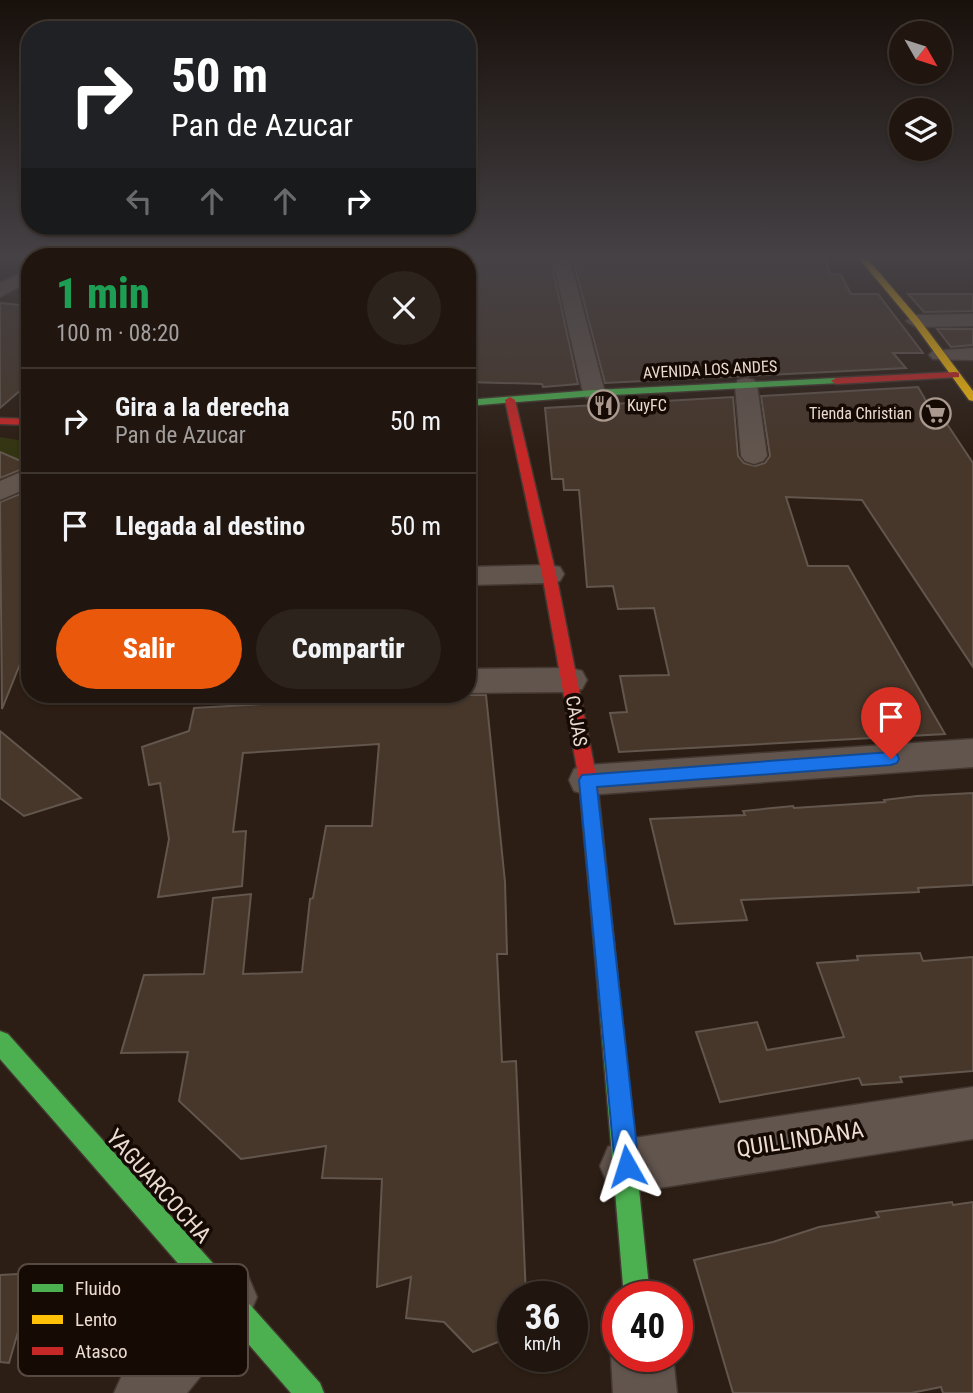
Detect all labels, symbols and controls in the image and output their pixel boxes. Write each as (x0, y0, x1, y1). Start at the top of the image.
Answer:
north arrow (889, 21, 952, 84)
map controls (889, 21, 952, 161)
text: 50 m (171, 47, 268, 104)
icon: right (56, 49, 147, 140)
button: layers (889, 98, 952, 161)
text: Pan de Azucar (171, 106, 353, 144)
icon: left (120, 182, 158, 220)
icon: ahead (193, 182, 231, 220)
icon: ahead (266, 182, 304, 220)
icon: right (339, 182, 377, 220)
text: 1 min (56, 269, 150, 318)
button: close (367, 271, 441, 345)
text: 100 m · 08:20 (56, 320, 180, 347)
street label: AVENIDA LOS ANDES (642, 356, 778, 383)
restaurant icon: KuyFC (587, 388, 621, 422)
text: Gira a la derecha (115, 392, 289, 422)
place label: KuyFC (627, 396, 667, 415)
supermarket icon: Tienda Christian (918, 396, 952, 430)
icon: right (56, 402, 94, 440)
place label: Tienda Christian (809, 404, 912, 423)
text: 50 m (390, 406, 441, 436)
text: Pan de Azucar (115, 422, 246, 449)
icon: arrive (56, 507, 94, 545)
text: Llegada al destino (115, 511, 305, 541)
text: 50 m (390, 511, 441, 541)
button: Salir (56, 609, 242, 689)
button: Compartir (256, 609, 441, 689)
pin (861, 687, 921, 759)
street label: CAJAS (561, 694, 592, 749)
icon: arrive (872, 698, 910, 736)
street label: QUILLINDANA (735, 1116, 866, 1163)
street label: YAGUARCOCHA (101, 1124, 217, 1249)
position arrow (590, 1129, 664, 1203)
legend (18, 1264, 248, 1376)
text: Fluido (75, 1277, 121, 1300)
speed limit sign: 40 (602, 1281, 693, 1372)
text: 36 (525, 1297, 560, 1338)
text: Lento (75, 1308, 117, 1331)
text: km/h (524, 1333, 561, 1354)
text: Atasco (75, 1340, 128, 1363)

